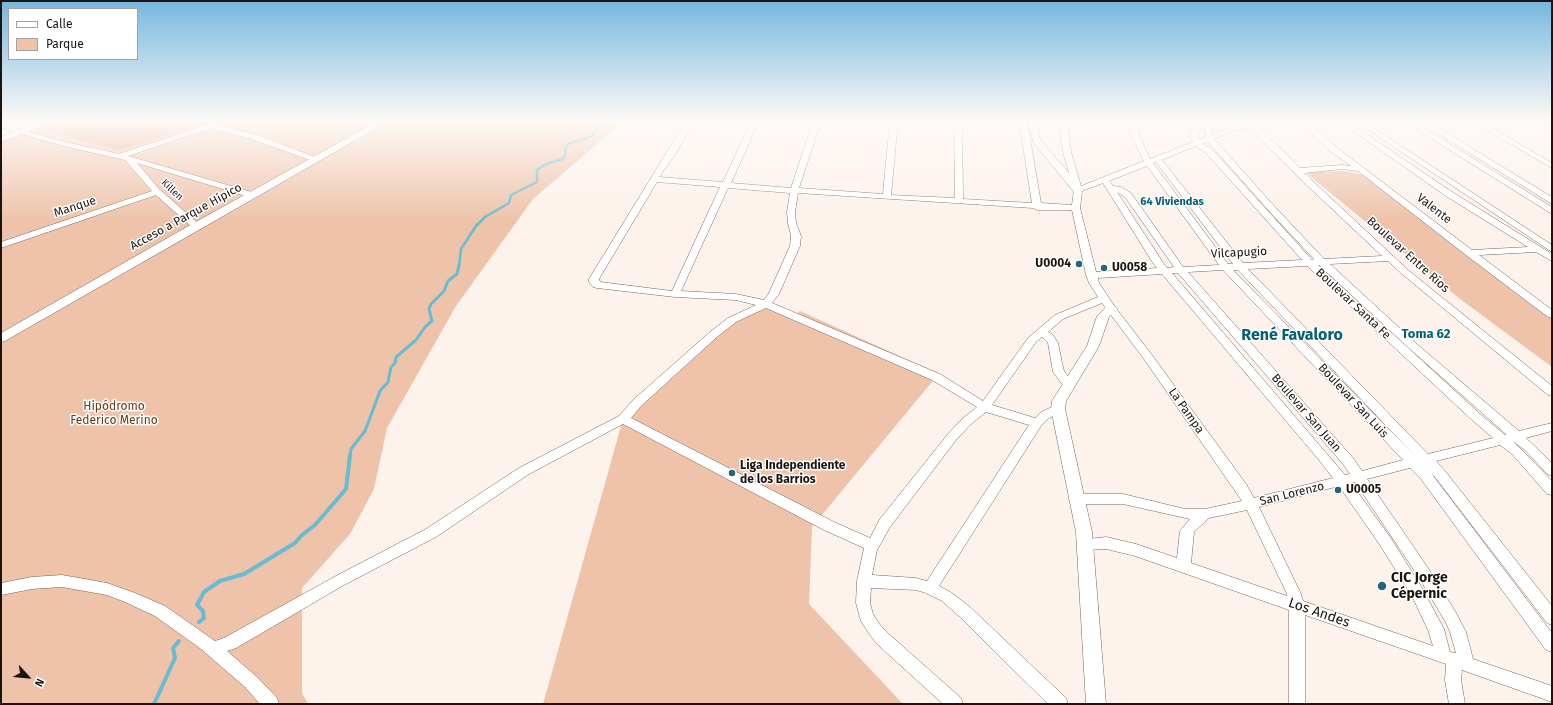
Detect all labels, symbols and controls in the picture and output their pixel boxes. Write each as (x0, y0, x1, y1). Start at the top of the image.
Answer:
legend (8, 8, 138, 60)
text: Calle (46, 17, 73, 31)
text: Parque (46, 37, 84, 51)
street label: Killen (158, 177, 186, 203)
street label: Acceso a Parque Hípico (128, 180, 244, 254)
street label: Valente (1414, 191, 1454, 227)
street label: Manque (52, 193, 98, 221)
district label: 64 Viviendas (1140, 195, 1204, 209)
street label: Boulevar Entre Ríos (1364, 214, 1452, 296)
street label: Vilcapugio (1210, 244, 1268, 262)
place label: U0004 (1035, 257, 1071, 271)
marker: U0004 (1074, 259, 1084, 269)
place label: U0058 (1112, 261, 1147, 275)
marker: U0058 (1099, 263, 1109, 273)
street label: Boulevar Santa Fe (1312, 266, 1394, 342)
district label: René Favaloro (1241, 326, 1343, 346)
district label: Toma 62 (1402, 326, 1450, 342)
street label: Boulevar San Luis (1315, 361, 1391, 441)
street label: Boulevar San Juan (1268, 371, 1344, 455)
street label: La Pampa (1165, 385, 1207, 437)
park label: Hipódromo Federico Merino (70, 400, 158, 428)
place label: Liga Independiente de los Barrios (740, 459, 845, 487)
marker: Liga Independiente de los Barrios (727, 468, 737, 478)
street label: San Lorenzo (1258, 479, 1326, 509)
place label: U0005 (1346, 483, 1381, 497)
marker: U0005 (1333, 485, 1343, 495)
place label: CIC Jorge Cépernic (1391, 570, 1448, 602)
marker: CIC Jorge Cépernic (1376, 580, 1388, 592)
street label: Los Andes (1286, 595, 1352, 631)
north arrow (8, 657, 48, 697)
text: N (32, 676, 47, 689)

